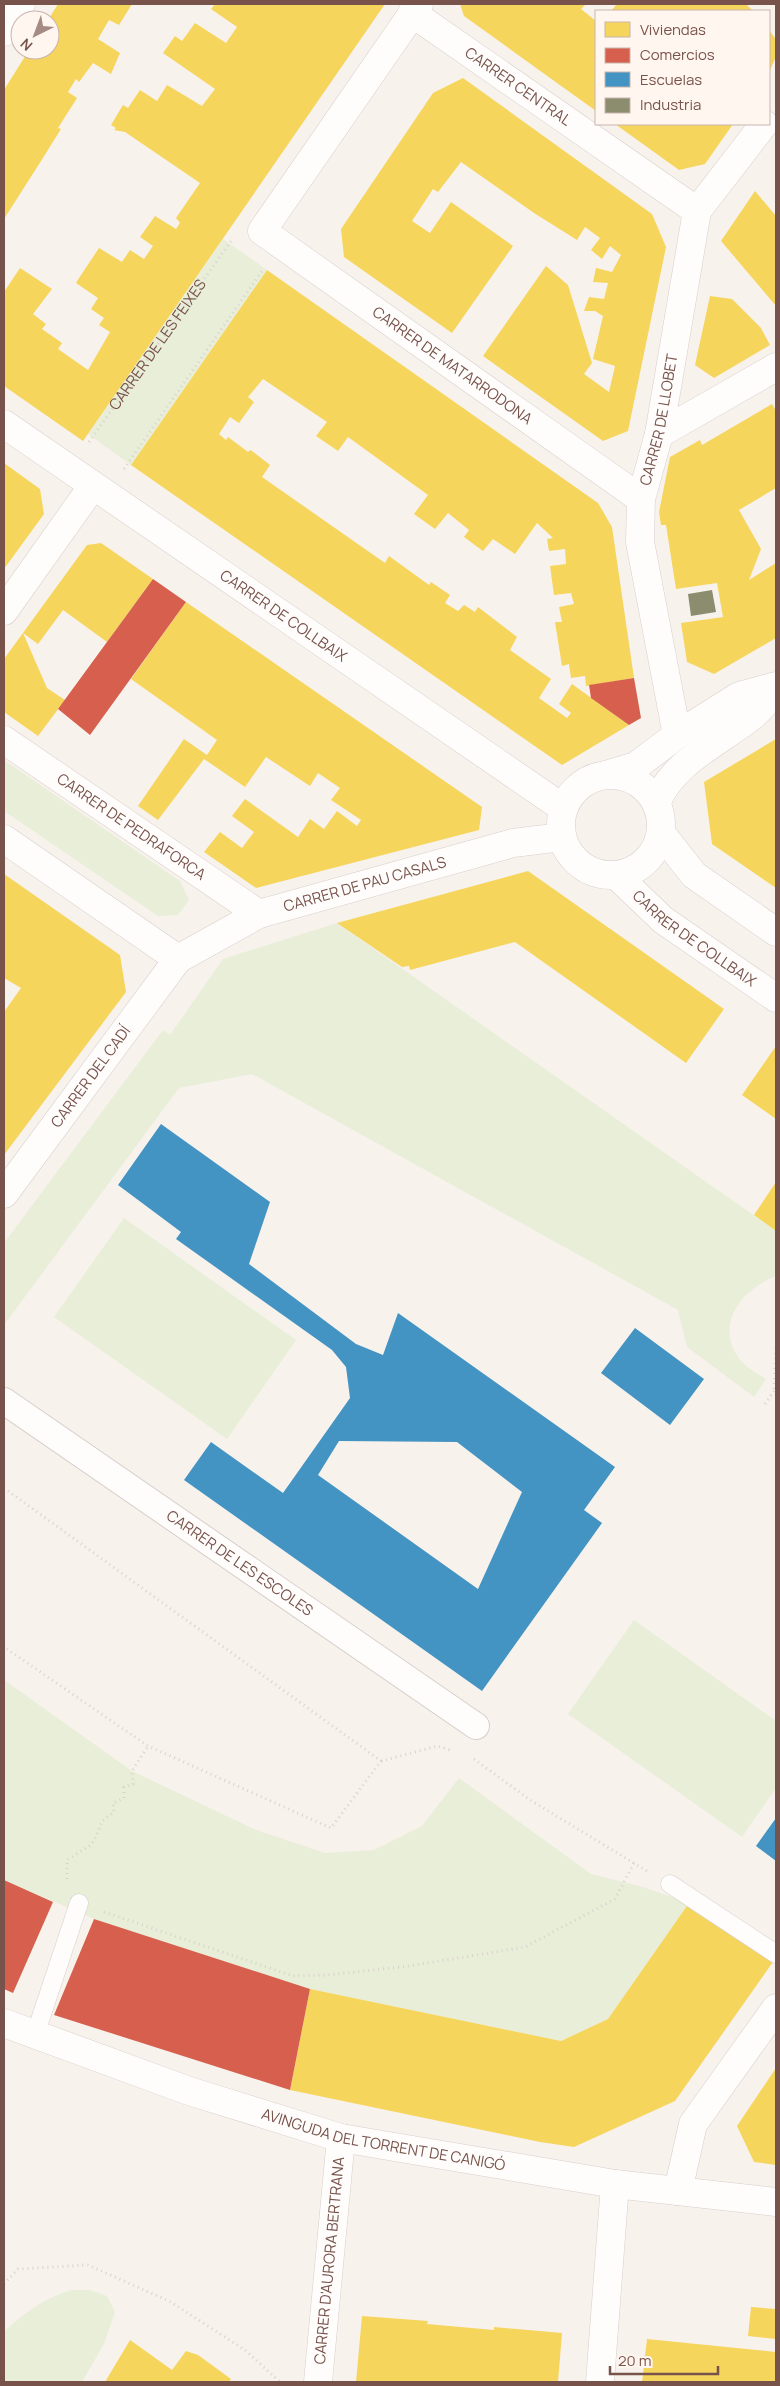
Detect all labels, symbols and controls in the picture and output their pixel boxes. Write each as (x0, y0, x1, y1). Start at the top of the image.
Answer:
north arrow (10, 10, 60, 60)
legend (595, 10, 770, 125)
text: Viviendas (640, 19, 706, 40)
text: N (16, 35, 36, 55)
street label: CARRER CENTRAL (461, 42, 576, 131)
text: Comercios (640, 44, 715, 65)
text: Escuelas (640, 69, 702, 90)
text: Industria (640, 94, 701, 115)
street label: CARRER DE LES FEIXES (104, 275, 211, 414)
street label: CARRER DE MATARRODONA (368, 301, 537, 429)
street label: CARRER DE LLOBET (634, 352, 682, 488)
street label: CARRER DE COLLBAIX (216, 564, 351, 667)
street label: CARRER DE PEDRAFORCA (53, 768, 210, 885)
street label: CARRER DE PAU CASALS (281, 851, 448, 917)
street label: CARRER DE COLLBAIX (628, 885, 760, 991)
street label: CARRER DEL CADÍ (46, 1021, 136, 1132)
street label: CARRER DE LES ESCOLES (162, 1505, 317, 1621)
street label: AVINGUDA DEL TORRENT DE CANIGÓ (259, 2103, 507, 2175)
street label: CARRER D'AURORA BERTRANA (309, 2155, 349, 2365)
scale bar (610, 2344, 718, 2376)
text: 20 m (618, 2350, 651, 2371)

